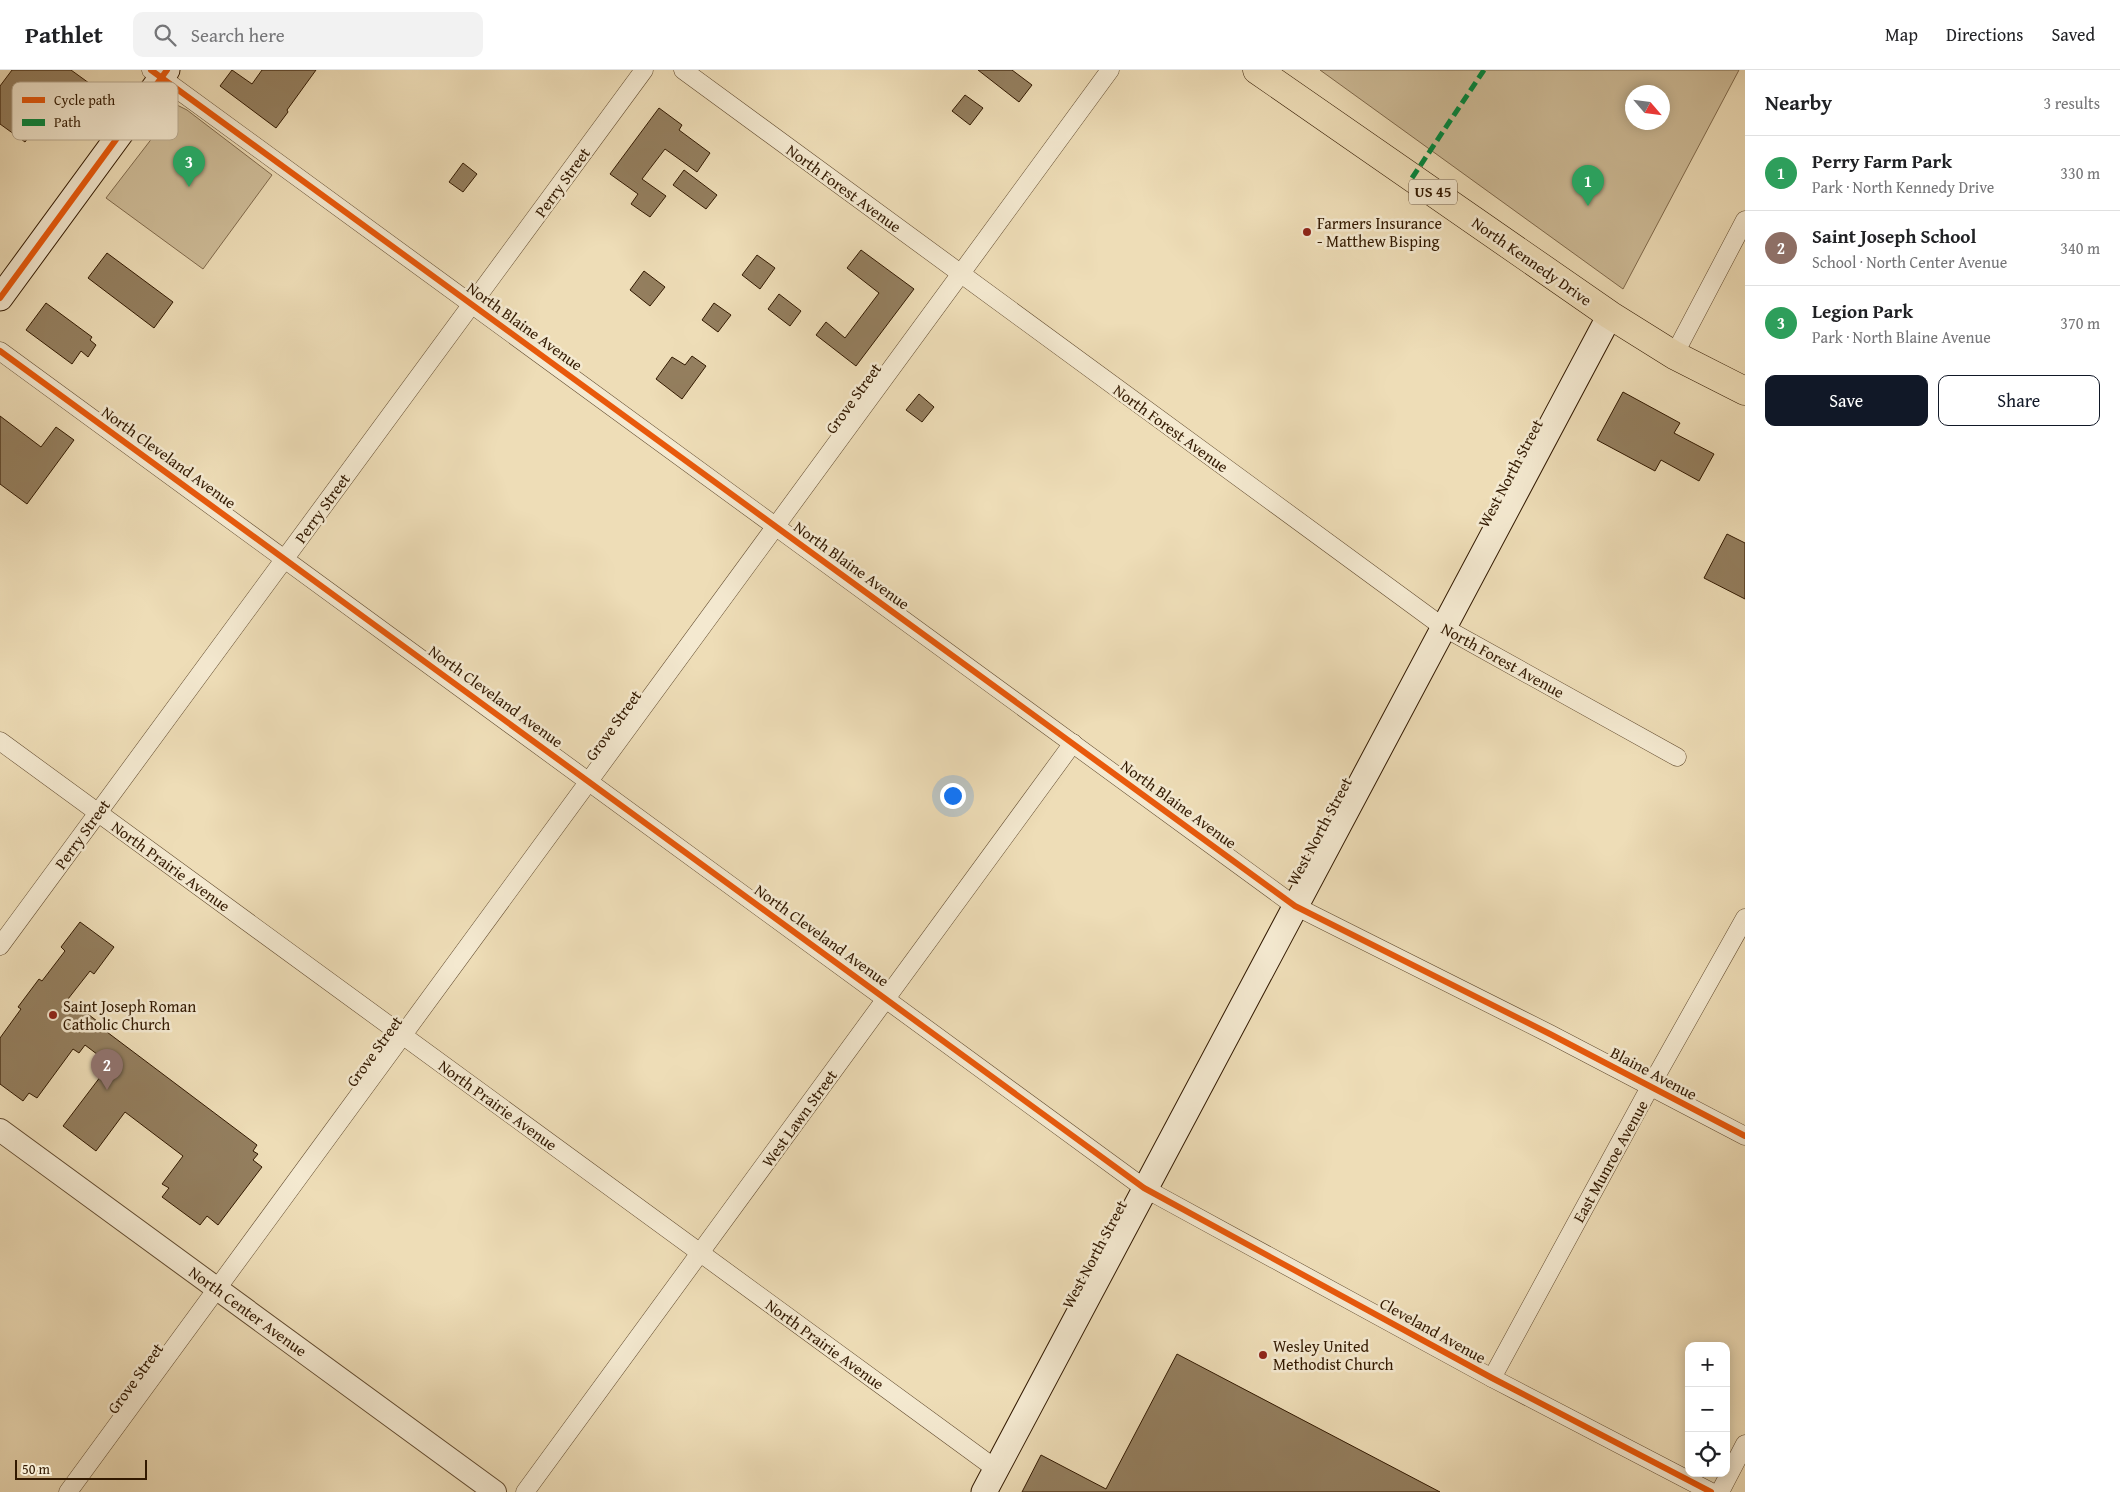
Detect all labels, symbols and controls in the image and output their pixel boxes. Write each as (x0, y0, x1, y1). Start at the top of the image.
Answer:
search box (133, 12, 483, 57)
text: Pathlet (25, 17, 103, 52)
icon: search (151, 21, 179, 49)
text: Search here (191, 21, 285, 49)
text: Map (1885, 21, 1918, 48)
text: Directions (1946, 21, 2023, 48)
text: Saved (2051, 21, 2095, 48)
legend (12, 82, 178, 140)
north arrow (1625, 85, 1670, 130)
text: Nearby (1765, 87, 1832, 118)
text: Cycle path (54, 90, 115, 110)
text: 3 results (2043, 91, 2100, 115)
text: Path (54, 112, 81, 132)
street label: North Forest Avenue (781, 138, 907, 238)
street label: Perry Street (528, 142, 596, 222)
pin: 3 (173, 146, 205, 187)
text: Perry Farm Park (1812, 147, 1952, 175)
text: 1 (1777, 161, 1785, 185)
text: 330 m (2060, 161, 2100, 185)
pin: 1 (1572, 165, 1604, 206)
text: Park · North Kennedy Drive (1812, 175, 1994, 199)
road number: US 45 (1409, 180, 1457, 204)
place label: Farmers Insurance - Matthew Bisping (1317, 211, 1442, 253)
street label: North Kennedy Drive (1467, 211, 1597, 311)
text: Saint Joseph School (1812, 222, 1976, 250)
marker: Farmers Insurance - Matthew Bisping (1301, 226, 1313, 238)
text: 2 (1777, 236, 1785, 260)
text: 340 m (2060, 236, 2100, 260)
text: School · North Center Avenue (1812, 250, 2007, 274)
street label: North Blaine Avenue (462, 276, 588, 376)
text: Legion Park (1812, 297, 1913, 325)
text: 3 (1777, 311, 1785, 335)
text: 370 m (2060, 311, 2100, 335)
text: Park · North Blaine Avenue (1812, 325, 1991, 349)
street label: Grove Street (819, 357, 887, 439)
button: Save (1765, 375, 1928, 426)
button: Share (1938, 375, 2100, 426)
street label: North Forest Avenue (1108, 378, 1234, 478)
street label: North Cleveland Avenue (97, 400, 241, 514)
street label: West North Street (1471, 414, 1549, 532)
street label: Perry Street (288, 468, 356, 548)
street label: North Blaine Avenue (789, 515, 915, 615)
street label: North Forest Avenue (1437, 616, 1569, 704)
street label: North Cleveland Avenue (424, 639, 568, 753)
street label: Grove Street (579, 684, 647, 766)
street label: North Blaine Avenue (1116, 754, 1242, 854)
street label: West North Street (1280, 772, 1358, 890)
your location (940, 783, 966, 809)
street label: Perry Street (48, 794, 116, 874)
street label: North Prairie Avenue (107, 815, 235, 917)
street label: North Cleveland Avenue (750, 878, 894, 992)
place label: Saint Joseph Roman Catholic Church (63, 994, 196, 1036)
marker: Saint Joseph Roman Catholic Church (47, 1009, 59, 1021)
street label: Grove Street (340, 1010, 408, 1092)
street label: Blaine Avenue (1607, 1040, 1701, 1106)
pin: 2 (91, 1049, 123, 1090)
street label: North Prairie Avenue (434, 1054, 562, 1156)
street label: West Lawn Street (755, 1064, 843, 1172)
street label: East Munroe Avenue (1566, 1095, 1654, 1227)
street label: West North Street (1055, 1195, 1133, 1313)
street label: North Center Avenue (184, 1260, 312, 1362)
street label: Cleveland Avenue (1376, 1291, 1490, 1369)
street label: North Prairie Avenue (761, 1293, 889, 1395)
place label: Wesley United Methodist Church (1273, 1334, 1394, 1376)
street label: Grove Street (101, 1337, 169, 1419)
map controls (1685, 1342, 1730, 1477)
button: + (1685, 1342, 1730, 1387)
marker: Wesley United Methodist Church (1257, 1349, 1269, 1361)
button: − (1685, 1387, 1730, 1432)
button: locate (1685, 1432, 1730, 1477)
scale bar (15, 1457, 148, 1480)
text: 50 m (22, 1459, 50, 1479)

